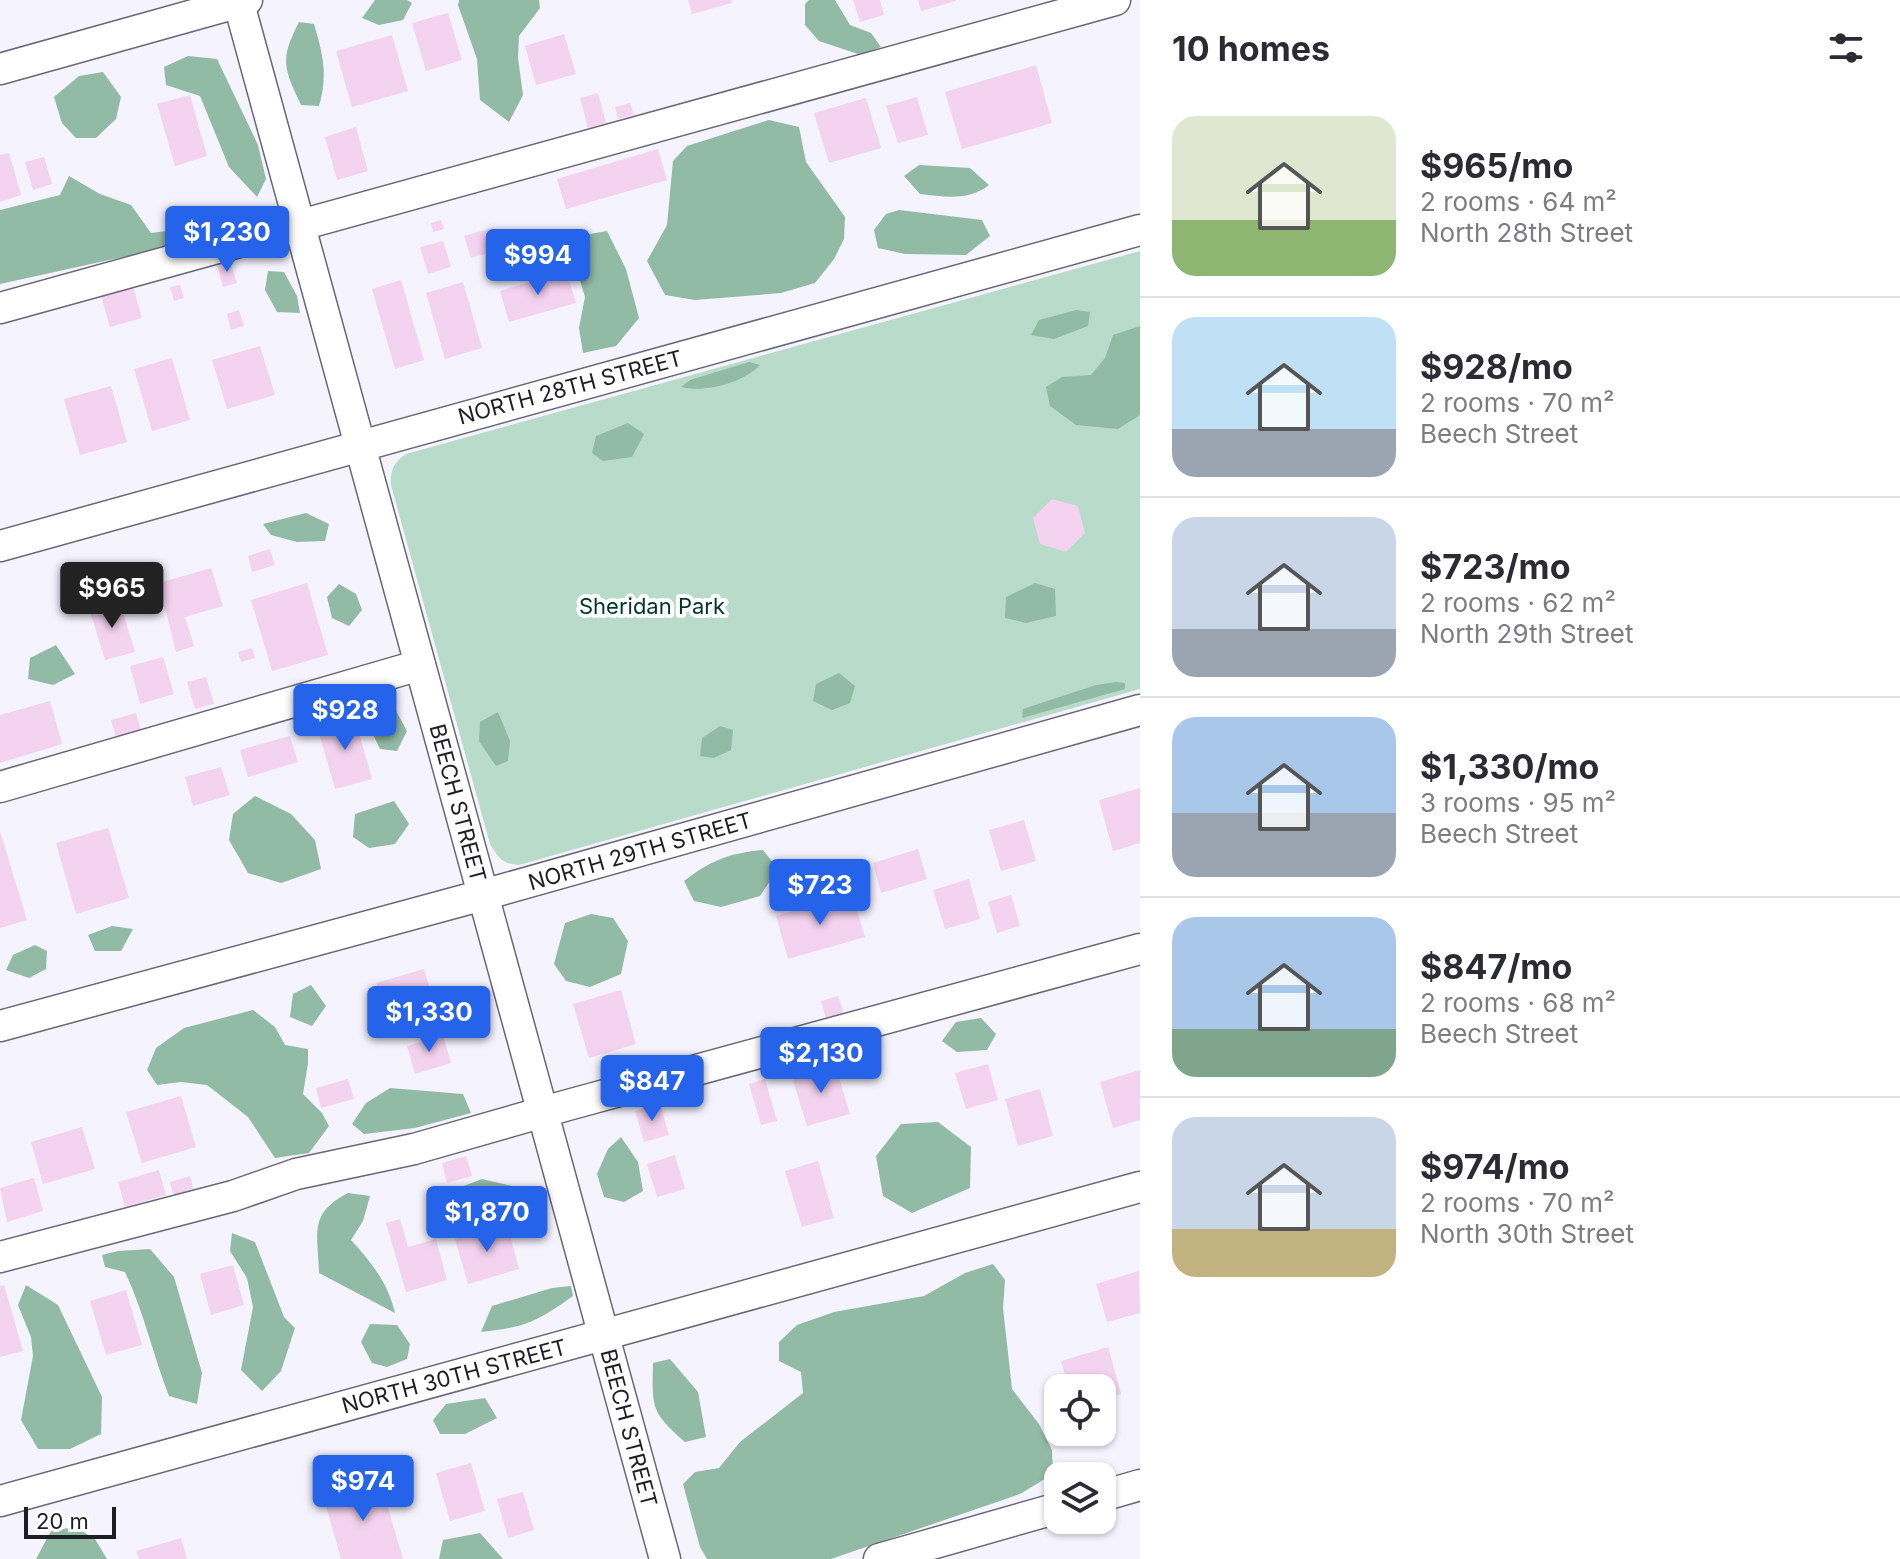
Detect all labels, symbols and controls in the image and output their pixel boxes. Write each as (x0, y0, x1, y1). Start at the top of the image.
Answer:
icon: filters (1824, 26, 1868, 70)
text: 10 homes (1172, 28, 1330, 69)
text: $965/mo (1420, 145, 1573, 186)
icon: home (1236, 148, 1332, 244)
text: 2 rooms · 64 m² (1420, 186, 1617, 217)
pin: $1,230 (162, 206, 292, 274)
text: $1,230 (183, 216, 271, 247)
text: North 28th Street (1420, 217, 1633, 248)
pin: $994 (491, 229, 585, 297)
text: $994 (504, 239, 572, 270)
street label: NORTH 28TH STREET (455, 345, 685, 429)
text: $928/mo (1420, 346, 1573, 387)
icon: home (1236, 349, 1332, 445)
text: 2 rooms · 70 m² (1420, 387, 1615, 418)
text: Beech Street (1420, 418, 1578, 449)
text: $723/mo (1420, 546, 1570, 587)
icon: home (1236, 549, 1332, 645)
pin: $965 (65, 562, 159, 630)
text: $965 (78, 572, 146, 603)
text: 2 rooms · 62 m² (1420, 587, 1616, 618)
park label: Sheridan Park (579, 593, 725, 619)
text: North 29th Street (1420, 618, 1633, 649)
pin: $928 (298, 684, 392, 752)
text: $928 (311, 694, 379, 725)
street label: BEECH STREET (424, 721, 492, 885)
text: $1,330/mo (1420, 746, 1599, 787)
icon: home (1236, 749, 1332, 845)
text: 3 rooms · 95 m² (1420, 787, 1616, 818)
street label: NORTH 29TH STREET (525, 807, 755, 895)
text: Beech Street (1420, 818, 1578, 849)
pin: $723 (773, 859, 867, 927)
text: $723 (787, 869, 853, 900)
text: $847/mo (1420, 946, 1572, 987)
icon: home (1236, 949, 1332, 1045)
pin: $1,330 (364, 986, 494, 1054)
text: 2 rooms · 68 m² (1420, 987, 1616, 1018)
text: $1,330 (385, 996, 473, 1027)
text: Beech Street (1420, 1018, 1578, 1049)
pin: $2,130 (756, 1027, 886, 1095)
text: $2,130 (778, 1037, 864, 1068)
pin: $847 (605, 1055, 699, 1123)
text: $847 (619, 1065, 685, 1096)
text: $974/mo (1420, 1146, 1570, 1187)
icon: home (1236, 1149, 1332, 1245)
pin: $1,870 (422, 1186, 552, 1254)
text: 2 rooms · 70 m² (1420, 1187, 1615, 1218)
text: $1,870 (444, 1196, 530, 1227)
text: North 30th Street (1420, 1218, 1634, 1249)
street label: NORTH 30TH STREET (339, 1333, 569, 1419)
street label: BEECH STREET (595, 1346, 663, 1510)
map controls (1044, 1374, 1116, 1534)
button: locate (1044, 1374, 1116, 1446)
pin: $974 (316, 1455, 410, 1523)
button: layers (1044, 1462, 1116, 1534)
text: $974 (331, 1465, 395, 1496)
scale bar (24, 1503, 116, 1539)
text: 20 m (36, 1508, 89, 1534)

